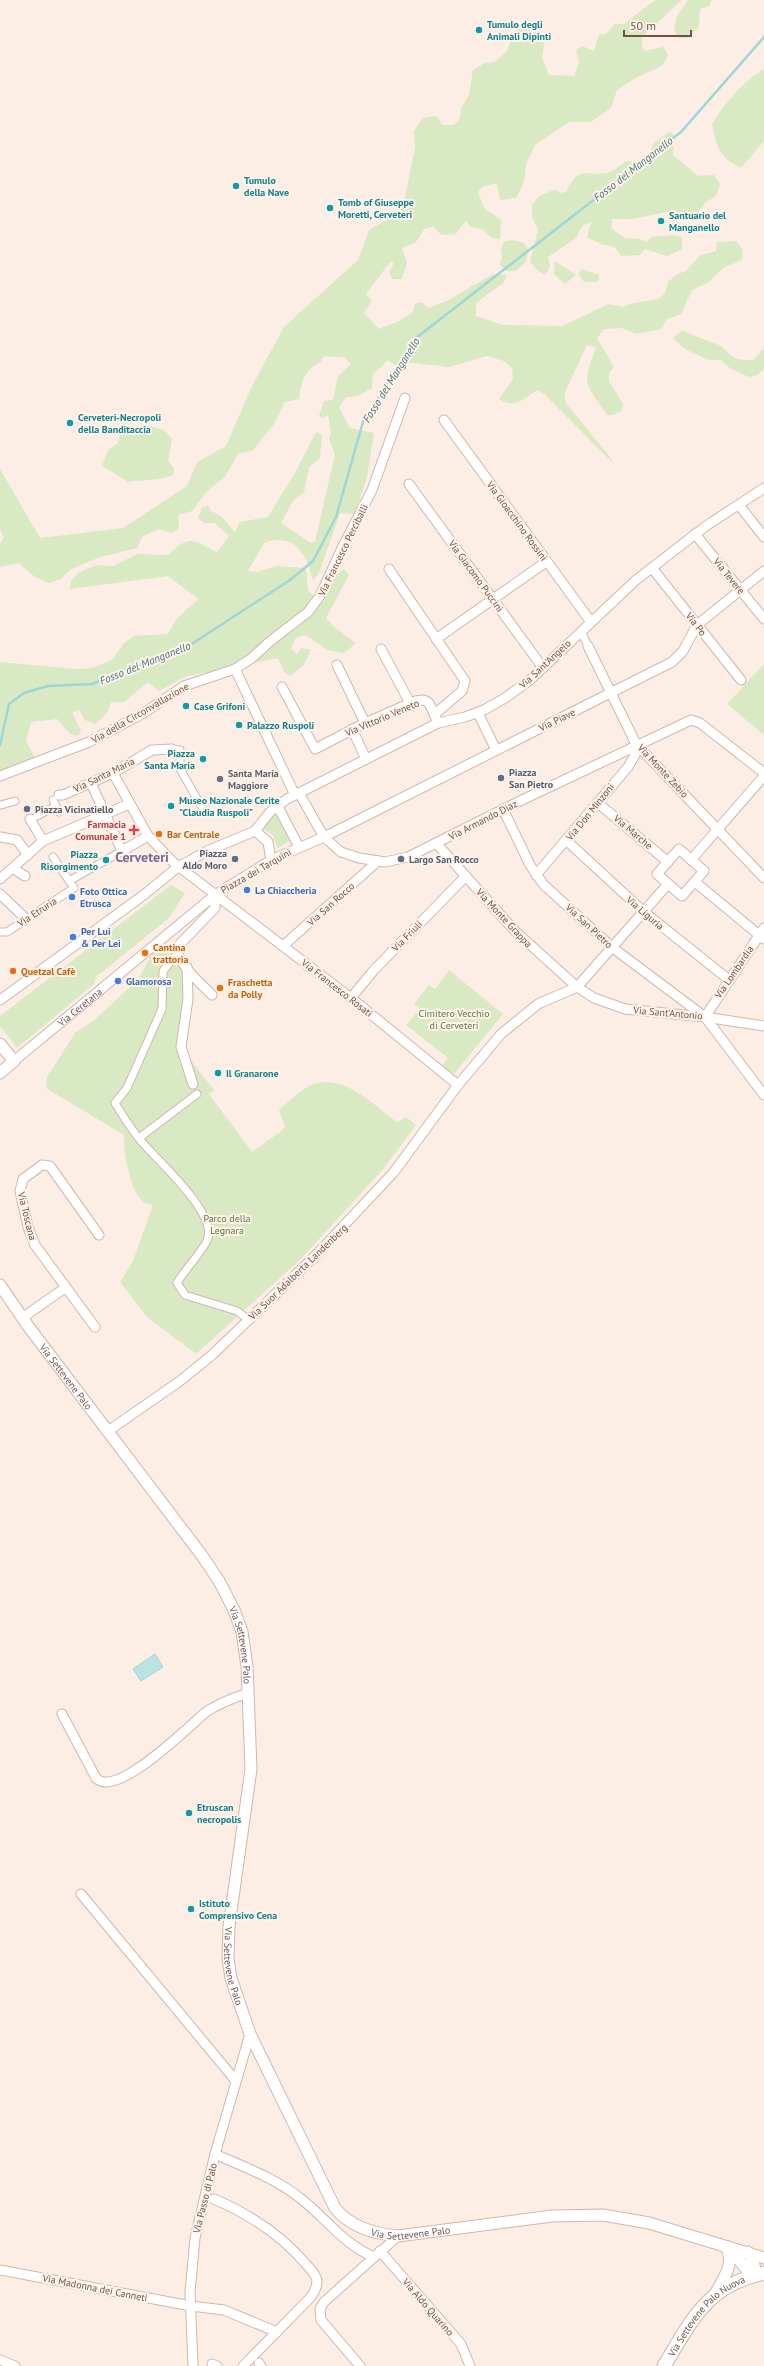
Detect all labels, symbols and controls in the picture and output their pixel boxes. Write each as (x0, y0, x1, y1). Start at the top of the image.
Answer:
scale bar (624, 12, 691, 38)
place label: Tumulo degli Animali Dipinti (487, 18, 552, 43)
text: 50 m (630, 18, 656, 33)
marker: Tumulo degli Animali Dipinti (474, 25, 484, 35)
water label: Fosso del Manganello (590, 133, 676, 204)
place label: Tumulo della Nave (244, 174, 289, 199)
marker: Tumulo della Nave (231, 181, 241, 191)
place label: Tomb of Giuseppe Moretti, Cerveteri (338, 196, 414, 221)
marker: Tomb of Giuseppe Moretti, Cerveteri (325, 203, 335, 213)
place label: Santuario del Manganello (669, 209, 726, 234)
marker: Santuario del Manganello (656, 216, 666, 226)
water label: Fosso del Manganello (359, 335, 423, 425)
place label: Cerveteri-Necropoli della Banditaccia (78, 411, 161, 436)
marker: Cerveteri-Necropoli della Banditaccia (65, 418, 75, 428)
street label: Via Gioacchino Rossini (483, 478, 550, 564)
street label: Via Francesco Perciballi (315, 502, 371, 599)
street label: Via Giacomo Puccini (445, 537, 506, 615)
street label: Via Tevere (710, 554, 748, 597)
street label: Via Po (682, 609, 709, 638)
street label: Via Sant'Angelo (516, 637, 574, 692)
water label: Fosso del Manganello (97, 638, 193, 688)
street label: Via della Circonvallazione (88, 680, 191, 747)
street label: Via Vittorio Veneto (342, 697, 421, 740)
place label: Case Grifoni (194, 700, 245, 713)
marker: Case Grifoni (181, 701, 191, 711)
street label: Via Piave (536, 706, 577, 735)
place label: Palazzo Ruspoli (247, 719, 315, 732)
marker: Palazzo Ruspoli (234, 720, 244, 730)
street label: Via Monte Zebio (634, 741, 691, 801)
place label: Piazza Santa Maria (144, 747, 195, 772)
marker: Piazza Santa Maria (198, 754, 208, 764)
street label: Via Santa Maria (70, 755, 137, 796)
place label: Piazza San Pietro (509, 766, 554, 791)
place label: Santa Maria Maggiore (228, 767, 279, 792)
marker: Piazza San Pietro (496, 773, 506, 783)
marker: Santa Maria Maggiore (215, 774, 225, 784)
street label: Via Don Minzoni (562, 781, 617, 844)
place label: Museo Nazionale Cerite "Claudia Ruspoli" (179, 794, 280, 819)
street label: Via Armando Diaz (446, 797, 520, 843)
marker: Museo Nazionale Cerite "Claudia Ruspoli" (166, 801, 176, 811)
place label: Piazza Vicinatiello (35, 803, 114, 816)
marker: Piazza Vicinatiello (22, 804, 32, 814)
street label: Via Marche (610, 811, 655, 852)
place label: Farmacia Comunale 1 (75, 818, 126, 843)
marker: Farmacia Comunale 1 (129, 825, 139, 835)
place label: Bar Centrale (167, 828, 220, 841)
marker: Bar Centrale (154, 829, 164, 839)
street label: Piazza dei Tarquini (218, 845, 294, 897)
place label: Piazza Aldo Moro (182, 847, 228, 872)
place label: Piazza Risorgimento (41, 848, 99, 873)
district label: Cerveteri (115, 848, 169, 866)
place label: Largo San Rocco (409, 853, 479, 866)
marker: Piazza Aldo Moro (230, 854, 240, 864)
marker: Largo San Rocco (396, 854, 406, 864)
marker: Piazza Risorgimento (101, 855, 111, 865)
street label: Via San Rocco (304, 879, 357, 929)
place label: La Chiaccheria (255, 884, 316, 897)
place label: Foto Ottica Etrusca (80, 885, 127, 910)
marker: La Chiaccheria (242, 885, 252, 895)
street label: Via Monte Grappa (473, 885, 535, 950)
marker: Foto Ottica Etrusca (67, 892, 77, 902)
street label: Via Liguria (623, 892, 667, 933)
street label: Via Etruria (14, 894, 59, 930)
street label: Via San Pietro (562, 900, 615, 951)
street label: Via Friuli (388, 918, 425, 955)
place label: Per Lui & Per Lei (81, 925, 121, 950)
marker: Per Lui & Per Lei (68, 932, 78, 942)
place label: Cantina trattoria (153, 941, 188, 966)
street label: Via Lombardia (711, 943, 756, 1002)
marker: Cantina trattoria (140, 948, 150, 958)
street label: Via Francesco Rosati (298, 955, 375, 1020)
place label: Quetzal Cafè (21, 965, 75, 978)
marker: Quetzal Cafè (8, 966, 18, 976)
place label: Glamorosa (126, 975, 172, 988)
marker: Glamorosa (113, 976, 123, 986)
place label: Fraschetta da Polly (228, 976, 273, 1001)
marker: Fraschetta da Polly (215, 983, 225, 993)
street label: Via Ceretana (54, 985, 104, 1030)
street label: Via Sant'Antonio (632, 1003, 703, 1023)
park label: Cimitero Vecchio di Cerveteri (418, 1007, 490, 1032)
place label: Il Granarone (226, 1067, 279, 1080)
marker: Il Granarone (213, 1068, 223, 1078)
street label: Via Toscana (14, 1189, 39, 1242)
park label: Parco della Legnara (203, 1212, 251, 1237)
street label: Via Suor Adalberta Landenberg (245, 1221, 350, 1323)
street label: Via Settevene Palo (36, 1340, 95, 1412)
street label: Via Settevene Palo (226, 1603, 254, 1684)
place label: Etruscan necropolis (197, 1801, 241, 1826)
marker: Etruscan necropolis (184, 1808, 194, 1818)
place label: Istituto Comprensivo Cena (199, 1897, 277, 1922)
marker: Istituto Comprensivo Cena (186, 1904, 196, 1914)
street label: Via Settevene Palo (221, 1926, 246, 2007)
street label: Via Passo di Palo (190, 2162, 220, 2235)
street label: Via Settevene Palo (369, 2223, 451, 2243)
street label: Via Madonna dei Canneti (40, 2271, 149, 2305)
street label: Via Settevene Palo Nuova (664, 2272, 747, 2360)
street label: Via Aldo Quarino (399, 2275, 457, 2338)

